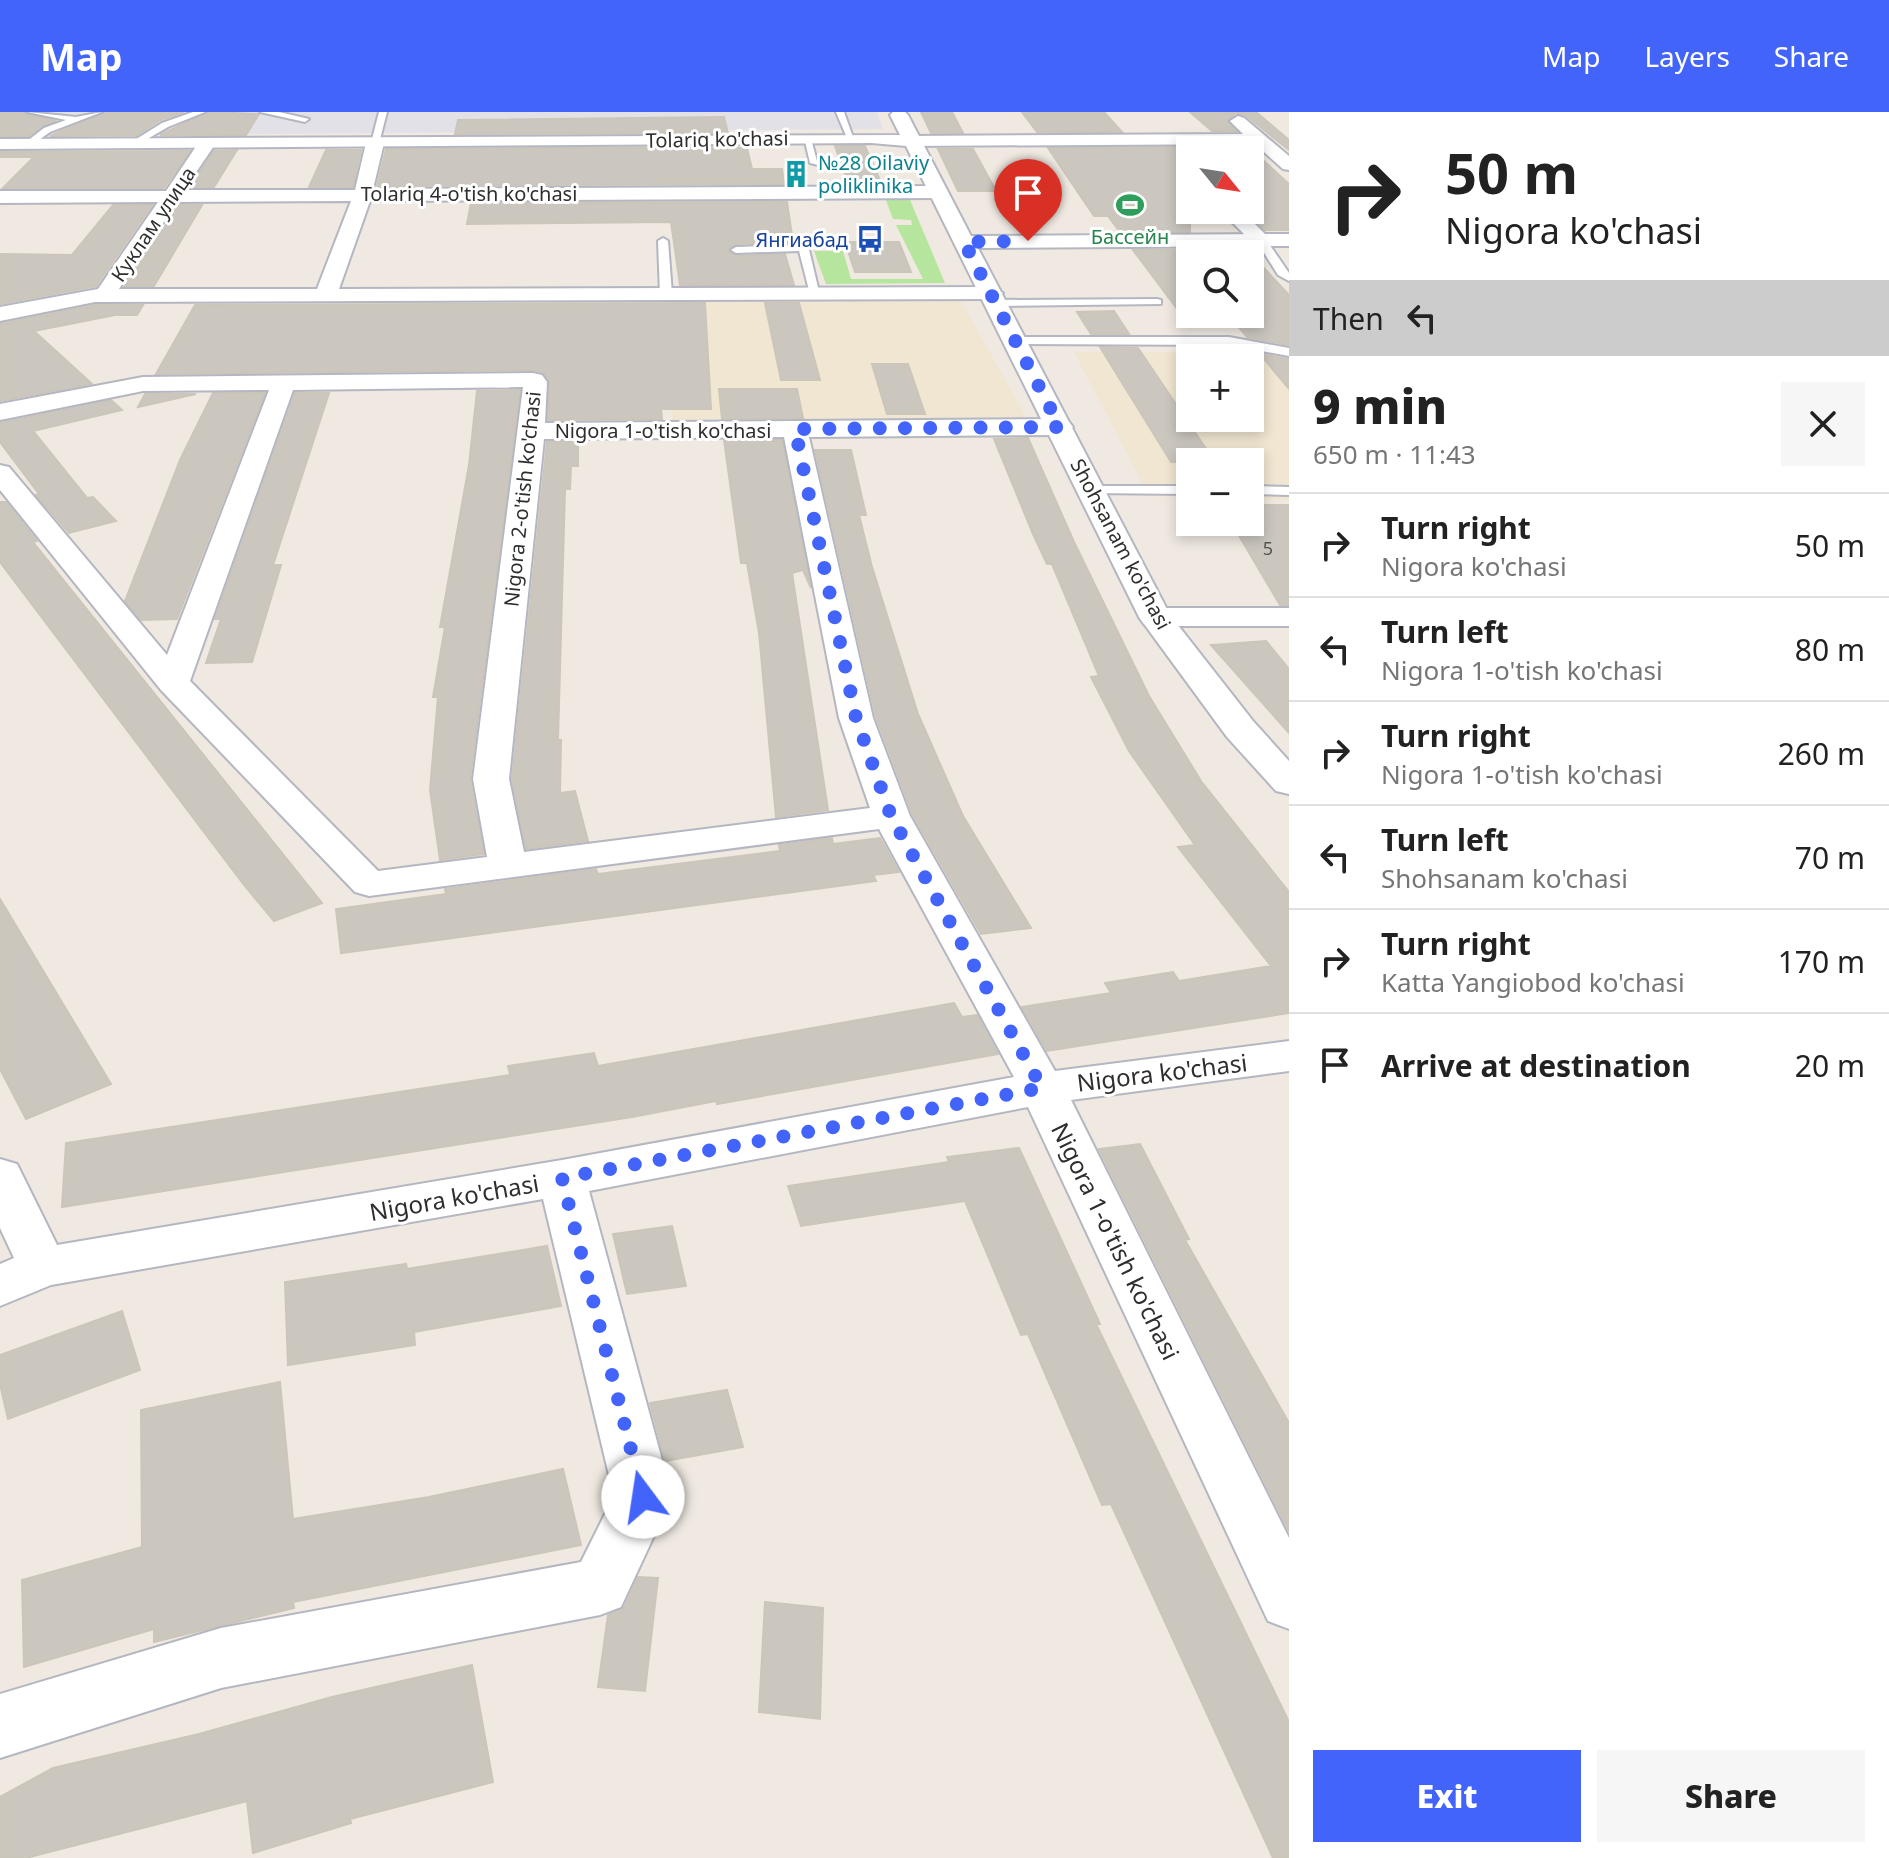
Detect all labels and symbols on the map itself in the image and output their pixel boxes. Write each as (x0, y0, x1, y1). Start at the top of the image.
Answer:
street label: Tolariq ko'chasi (645, 124, 789, 154)
north arrow (1176, 136, 1264, 224)
place label: №28 Oilaviy poliklinika (818, 149, 930, 199)
building icon: №28 Oilaviy poliklinika (781, 159, 811, 189)
pin (994, 159, 1062, 241)
street label: Куклам улица (105, 161, 201, 287)
street label: Tolariq 4-o'tish ko'chasi (361, 180, 577, 207)
sports icon: Бассейн (1115, 190, 1145, 220)
place label: Бассейн (1091, 223, 1169, 250)
bus stop icon: Янгиабад (855, 224, 885, 254)
place label: Янгиабад (755, 226, 848, 253)
street label: Nigora 2-o'tish ko'chasi (497, 390, 547, 608)
street label: Nigora 1-o'tish ko'chasi (555, 417, 771, 444)
street label: Shohsanam ko'chasi (1065, 454, 1177, 634)
house number: 5 (1263, 536, 1273, 560)
street label: Nigora ko'chasi (1075, 1045, 1249, 1099)
street label: Nigora 1-o'tish ko'chasi (1044, 1117, 1188, 1365)
street label: Nigora ko'chasi (367, 1166, 541, 1228)
position arrow (601, 1455, 685, 1539)

